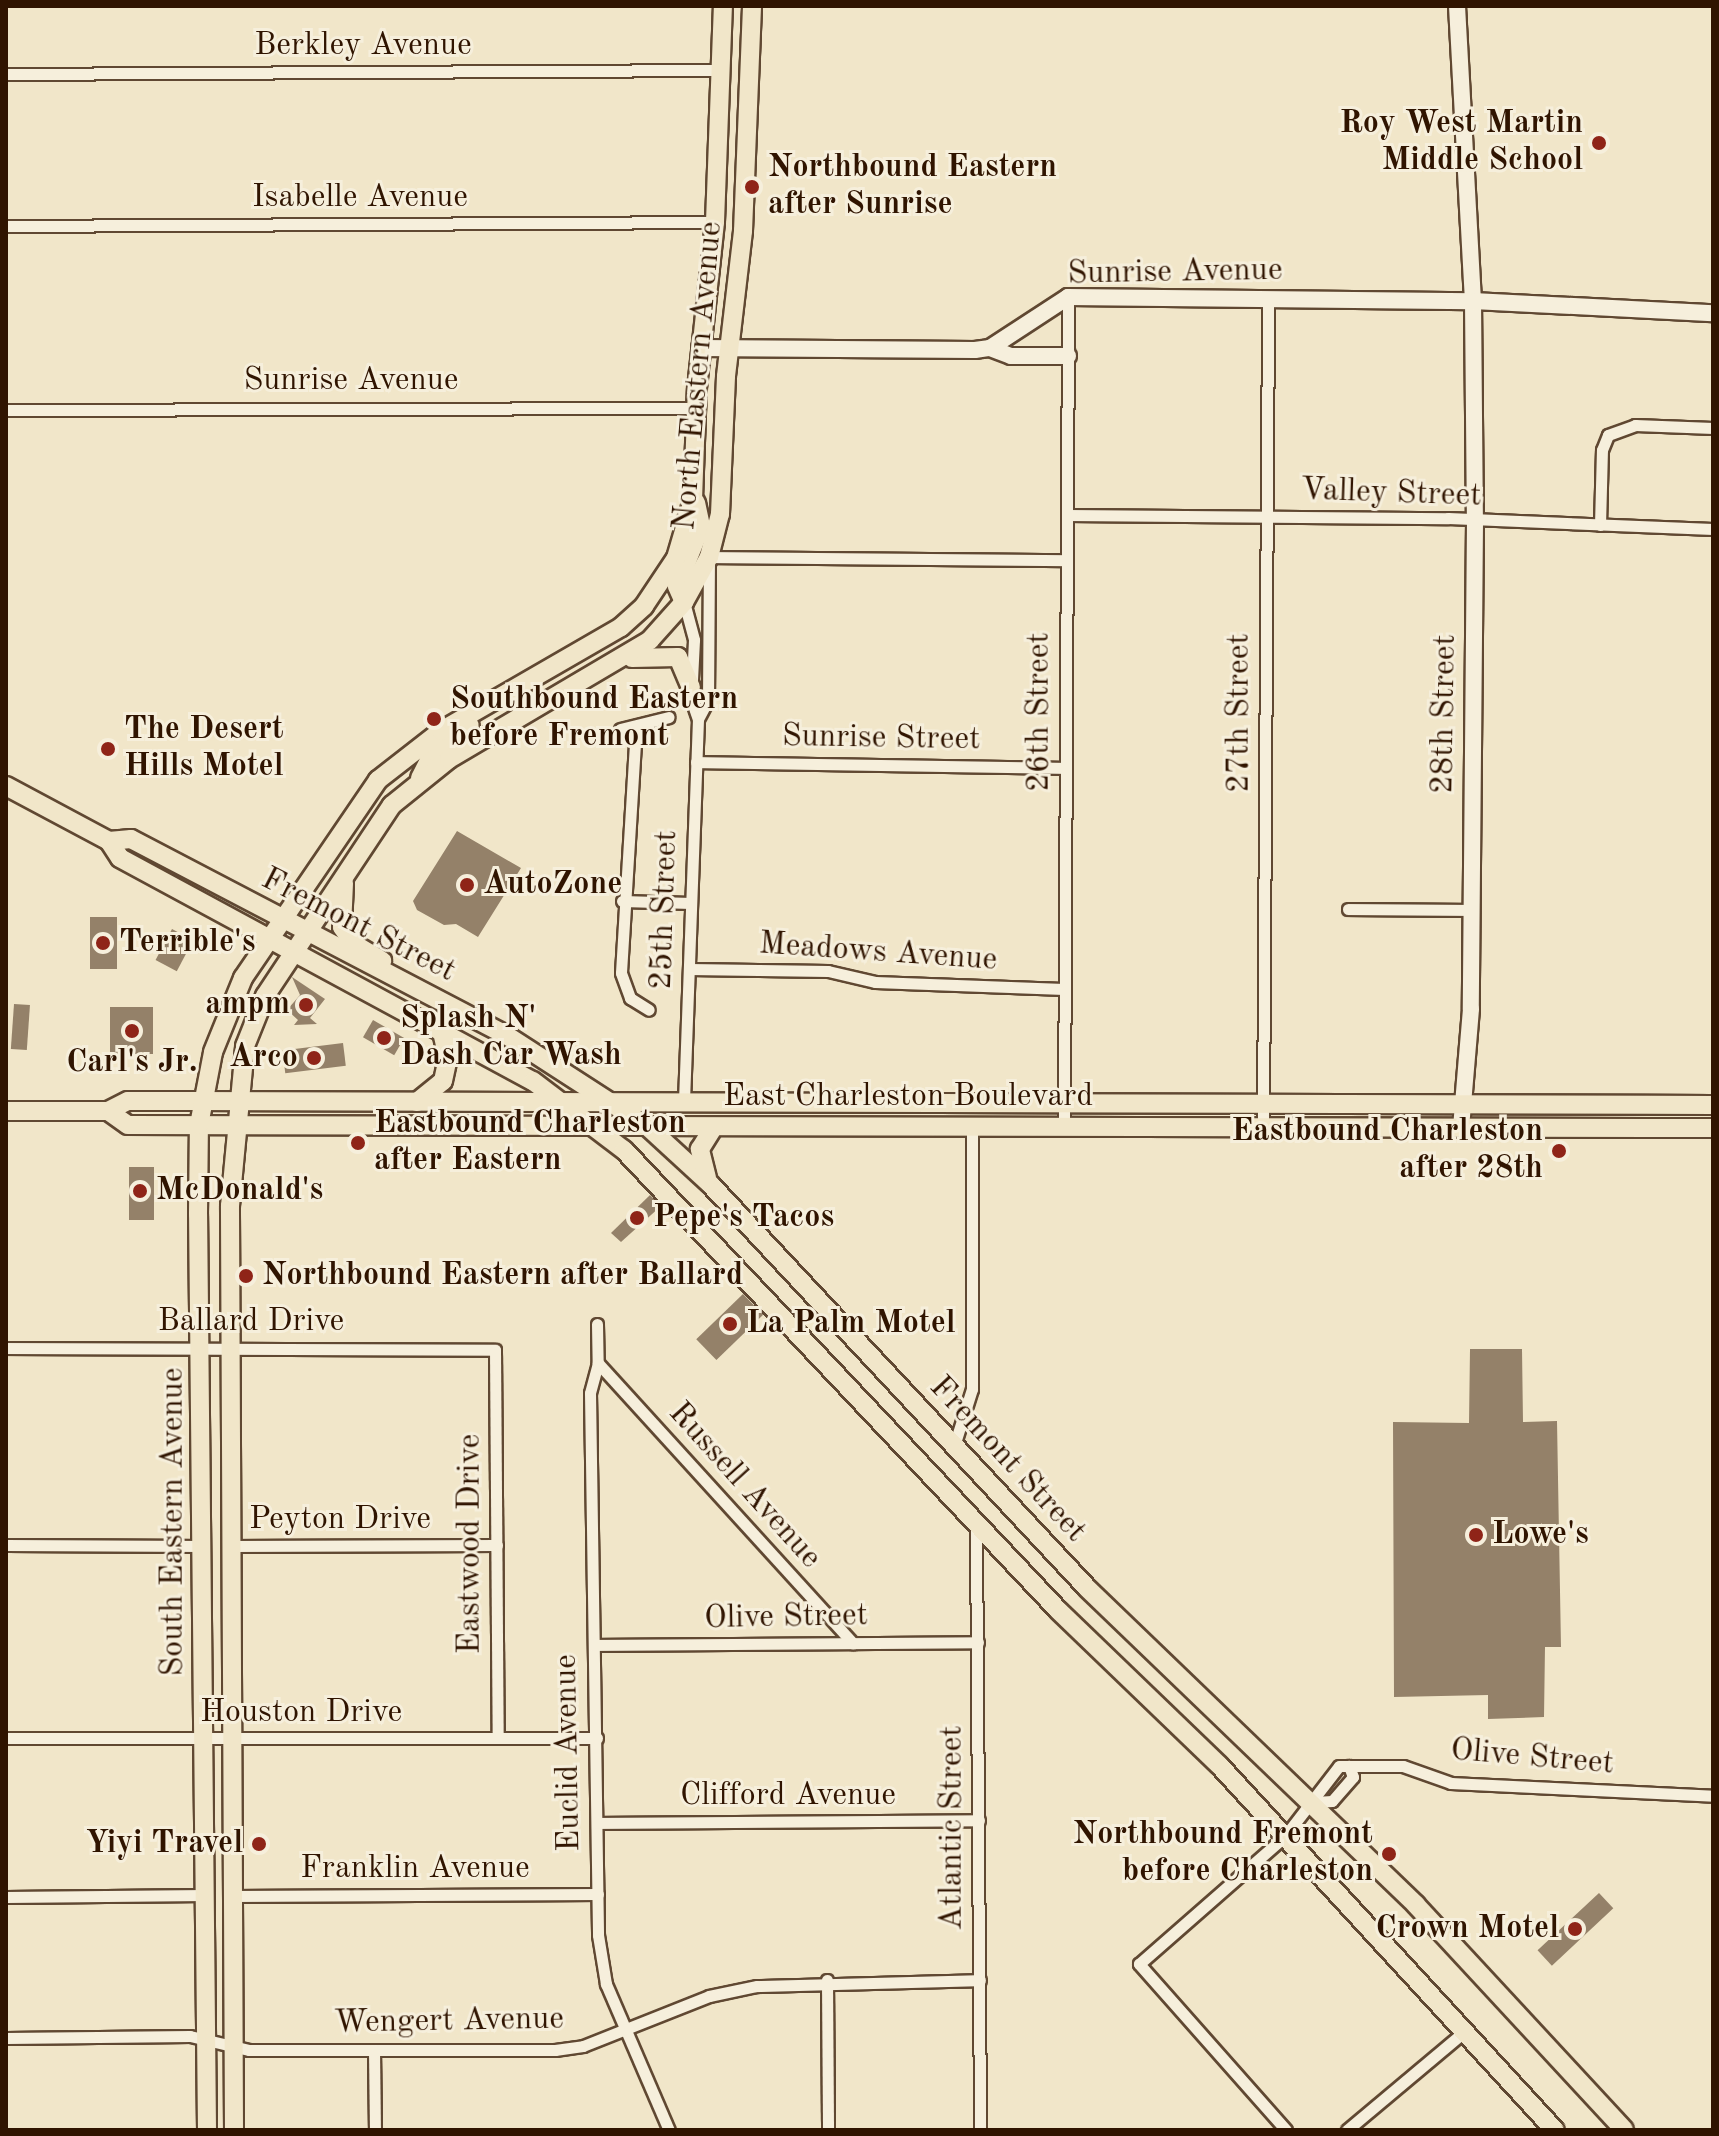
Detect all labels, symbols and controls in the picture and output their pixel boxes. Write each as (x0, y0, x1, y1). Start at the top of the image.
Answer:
street label: Berkley Avenue (254, 27, 472, 65)
place label: Roy West Martin Middle School (1339, 106, 1583, 181)
marker: Roy West Martin Middle School (1590, 134, 1608, 152)
place label: Northbound Eastern after Sunrise (768, 150, 1057, 225)
marker: Northbound Eastern after Sunrise (743, 178, 761, 196)
street label: Isabelle Avenue (252, 179, 468, 217)
street label: North Eastern Avenue (666, 220, 732, 532)
street label: Sunrise Avenue (1067, 252, 1283, 294)
street label: Sunrise Avenue (243, 362, 459, 400)
street label: Valley Street (1300, 472, 1482, 516)
street label: 26th Street (1021, 632, 1059, 792)
street label: 27th Street (1221, 633, 1259, 793)
street label: 28th Street (1424, 634, 1466, 794)
place label: Southbound Eastern before Fremont (450, 682, 738, 757)
marker: Southbound Eastern before Fremont (425, 710, 443, 728)
place label: The Desert Hills Motel (124, 712, 284, 787)
street label: Sunrise Street (782, 718, 980, 760)
marker: The Desert Hills Motel (99, 740, 117, 758)
street label: 25th Street (643, 830, 687, 990)
street label: Fremont Street (254, 861, 462, 991)
place label: AutoZone (483, 866, 622, 904)
marker: AutoZone (458, 876, 476, 894)
place label: Terrible's (119, 924, 256, 962)
street label: Meadows Avenue (758, 926, 998, 980)
marker: Terrible's (94, 934, 112, 952)
place label: ampm (205, 986, 290, 1024)
marker: ampm (297, 996, 315, 1014)
place label: Splash N' Dash Car Wash (400, 1001, 622, 1076)
marker: Carl's Jr. (123, 1022, 141, 1040)
marker: Splash N' Dash Car Wash (375, 1029, 393, 1047)
place label: Arco (229, 1039, 298, 1077)
place label: Carl's Jr. (66, 1044, 198, 1082)
marker: Arco (305, 1049, 323, 1067)
street label: East Charleston Boulevard (723, 1078, 1093, 1116)
place label: Eastbound Charleston after Eastern (374, 1106, 686, 1181)
place label: Eastbound Charleston after 28th (1231, 1114, 1543, 1189)
marker: Eastbound Charleston after Eastern (349, 1134, 367, 1152)
marker: Eastbound Charleston after 28th (1550, 1142, 1568, 1160)
place label: McDonald's (156, 1172, 323, 1210)
marker: McDonald's (131, 1182, 149, 1200)
place label: Pepe's Tacos (653, 1199, 834, 1237)
marker: Pepe's Tacos (628, 1209, 646, 1227)
place label: Northbound Eastern after Ballard (262, 1257, 743, 1295)
marker: Northbound Eastern after Ballard (237, 1267, 255, 1285)
street label: Ballard Drive (158, 1303, 344, 1341)
place label: La Palm Motel (746, 1305, 956, 1343)
marker: La Palm Motel (721, 1315, 739, 1333)
street label: South Eastern Avenue (155, 1367, 193, 1677)
street label: Fremont Street (920, 1369, 1094, 1551)
street label: Russell Avenue (659, 1395, 829, 1577)
street label: Eastwood Drive (452, 1434, 490, 1654)
street label: Peyton Drive (249, 1501, 431, 1539)
place label: Lowe's (1492, 1516, 1589, 1554)
marker: Lowe's (1467, 1526, 1485, 1544)
street label: Olive Street (704, 1597, 868, 1639)
street label: Euclid Avenue (548, 1654, 590, 1852)
street label: Houston Drive (200, 1694, 402, 1732)
street label: Atlantic Street (934, 1726, 972, 1930)
street label: Olive Street (1449, 1732, 1615, 1784)
street label: Clifford Avenue (680, 1777, 896, 1815)
place label: Northbound Fremont before Charleston (1073, 1817, 1373, 1892)
place label: Yiyi Travel (85, 1825, 243, 1863)
marker: Yiyi Travel (250, 1835, 268, 1853)
marker: Northbound Fremont before Charleston (1380, 1845, 1398, 1863)
street label: Franklin Avenue (300, 1850, 530, 1888)
place label: Crown Motel (1376, 1910, 1559, 1948)
marker: Crown Motel (1566, 1920, 1584, 1938)
street label: Wengert Avenue (334, 2001, 564, 2043)

